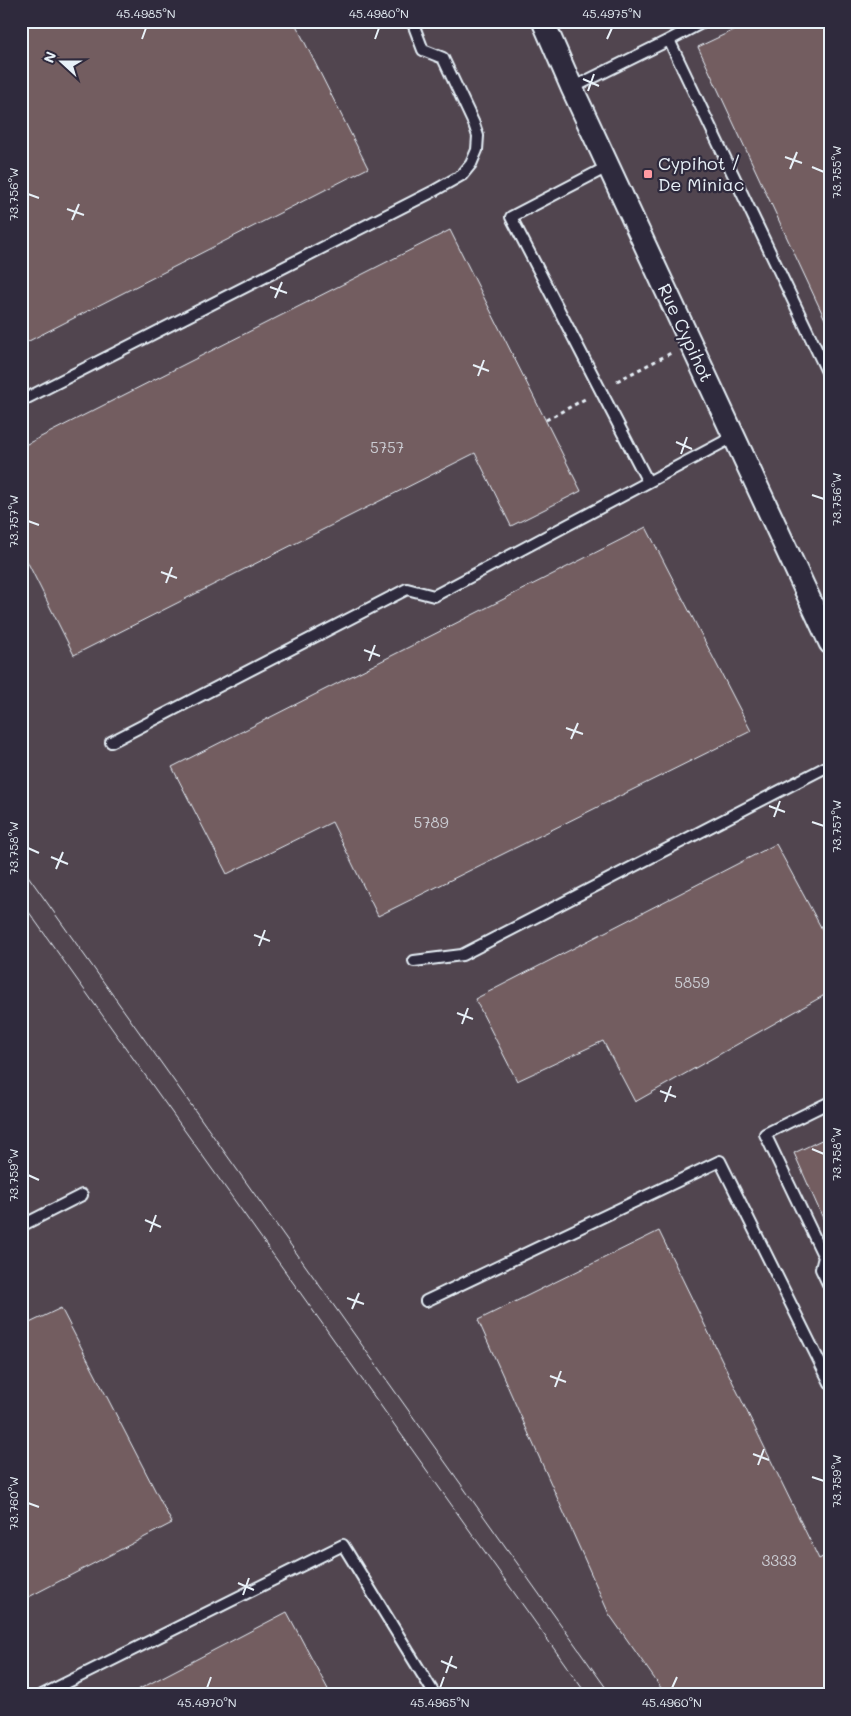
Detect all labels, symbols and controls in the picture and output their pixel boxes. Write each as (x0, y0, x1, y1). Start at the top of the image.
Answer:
text: 45.4985°N (116, 5, 176, 21)
text: 45.4980°N (349, 5, 409, 21)
text: 45.4975°N (583, 5, 641, 21)
north arrow (38, 38, 88, 88)
text: N (39, 49, 60, 66)
text: 73.755°W (828, 145, 844, 199)
place label: Cypihot / De Miniac (658, 151, 744, 196)
text: 73.756°W (5, 167, 21, 221)
marker: Cypihot / De Miniac (642, 168, 654, 180)
street label: Rue Cypihot (653, 280, 719, 386)
house number: 5757 (370, 437, 404, 457)
text: 73.756°W (828, 472, 844, 526)
text: 73.757°W (5, 495, 21, 547)
text: 73.757°W (828, 800, 844, 852)
house number: 5789 (413, 812, 449, 832)
text: 73.758°W (5, 821, 21, 875)
house number: 5859 (674, 972, 710, 992)
text: 73.758°W (828, 1127, 844, 1181)
text: 73.759°W (5, 1148, 21, 1202)
text: 73.759°W (828, 1454, 844, 1508)
text: 73.760°W (5, 1476, 21, 1530)
house number: 3333 (761, 1550, 797, 1570)
text: 45.4970°N (177, 1694, 237, 1710)
text: 45.4965°N (410, 1694, 470, 1710)
text: 45.4960°N (642, 1694, 702, 1710)

